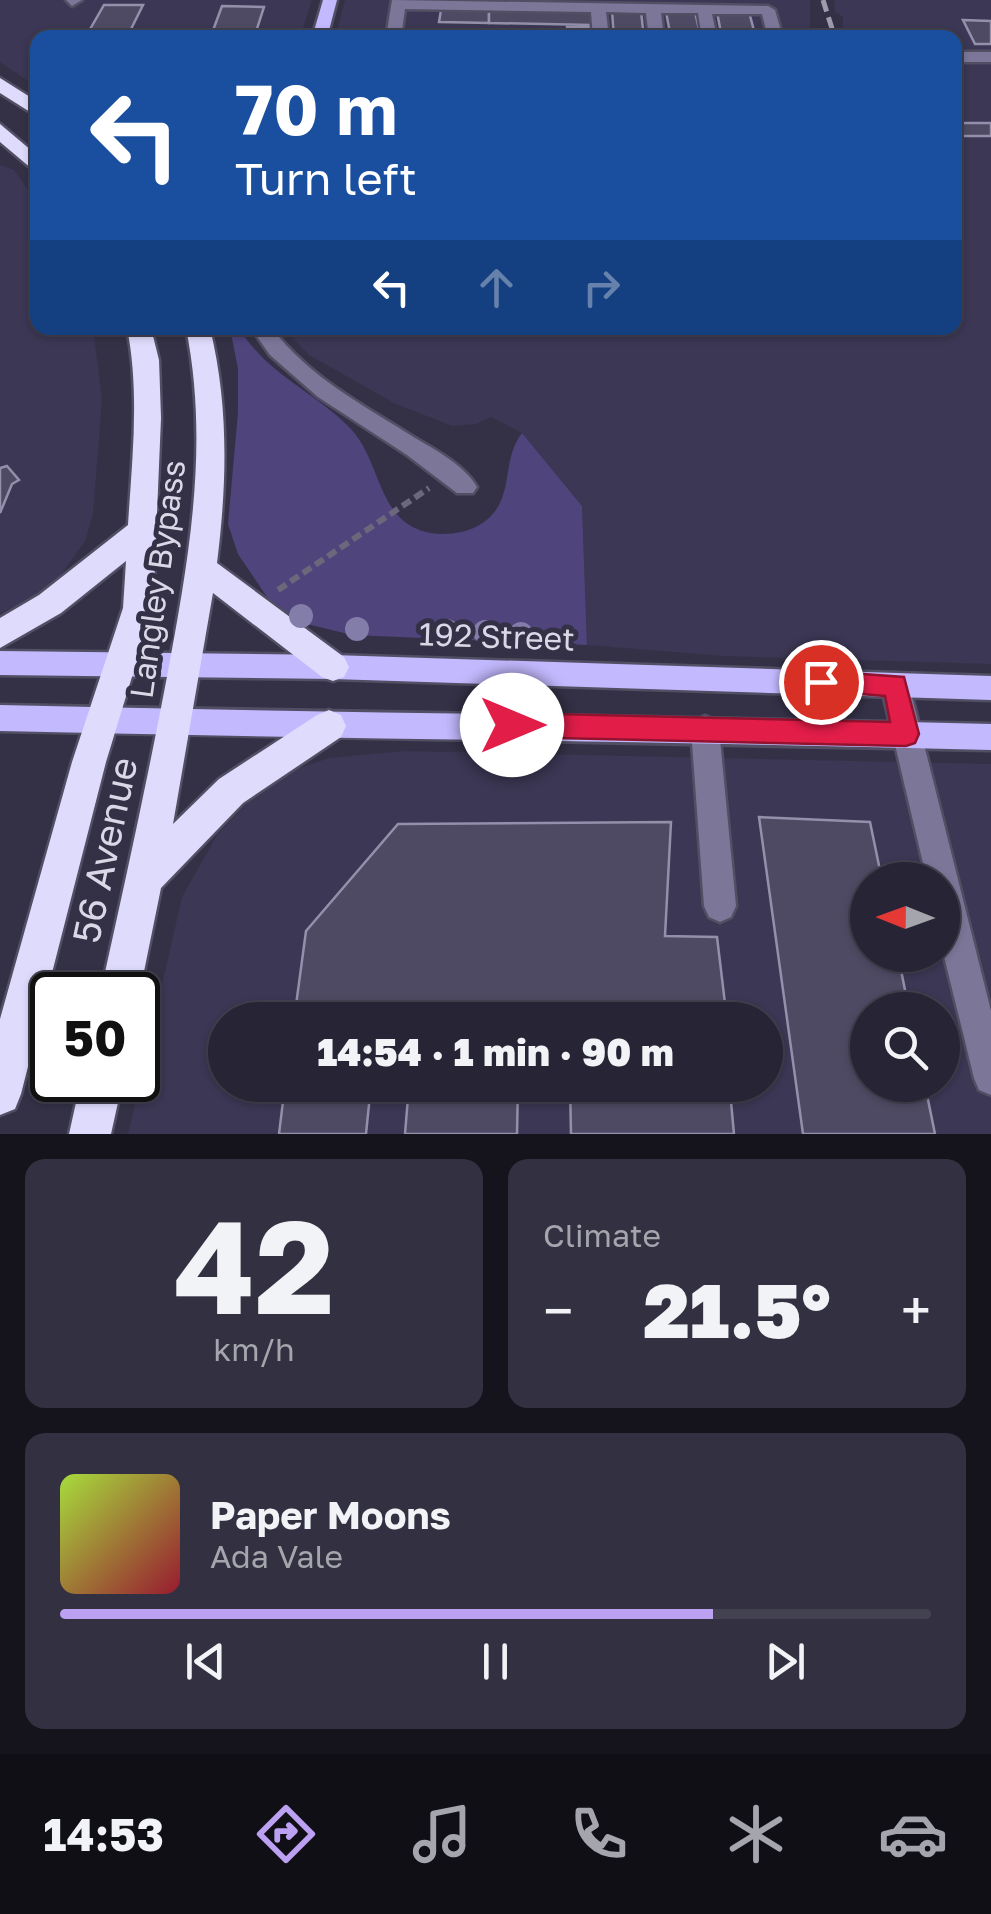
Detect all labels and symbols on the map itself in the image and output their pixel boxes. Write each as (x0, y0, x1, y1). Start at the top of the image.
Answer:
street label: Langley Bypass (121, 457, 193, 701)
street label: 192 Street (418, 614, 576, 658)
pin (779, 640, 864, 725)
position arrow (460, 673, 564, 777)
street label: 56 Avenue (62, 753, 146, 947)
north arrow (850, 862, 960, 972)
speed limit sign: 50 (30, 972, 160, 1102)

